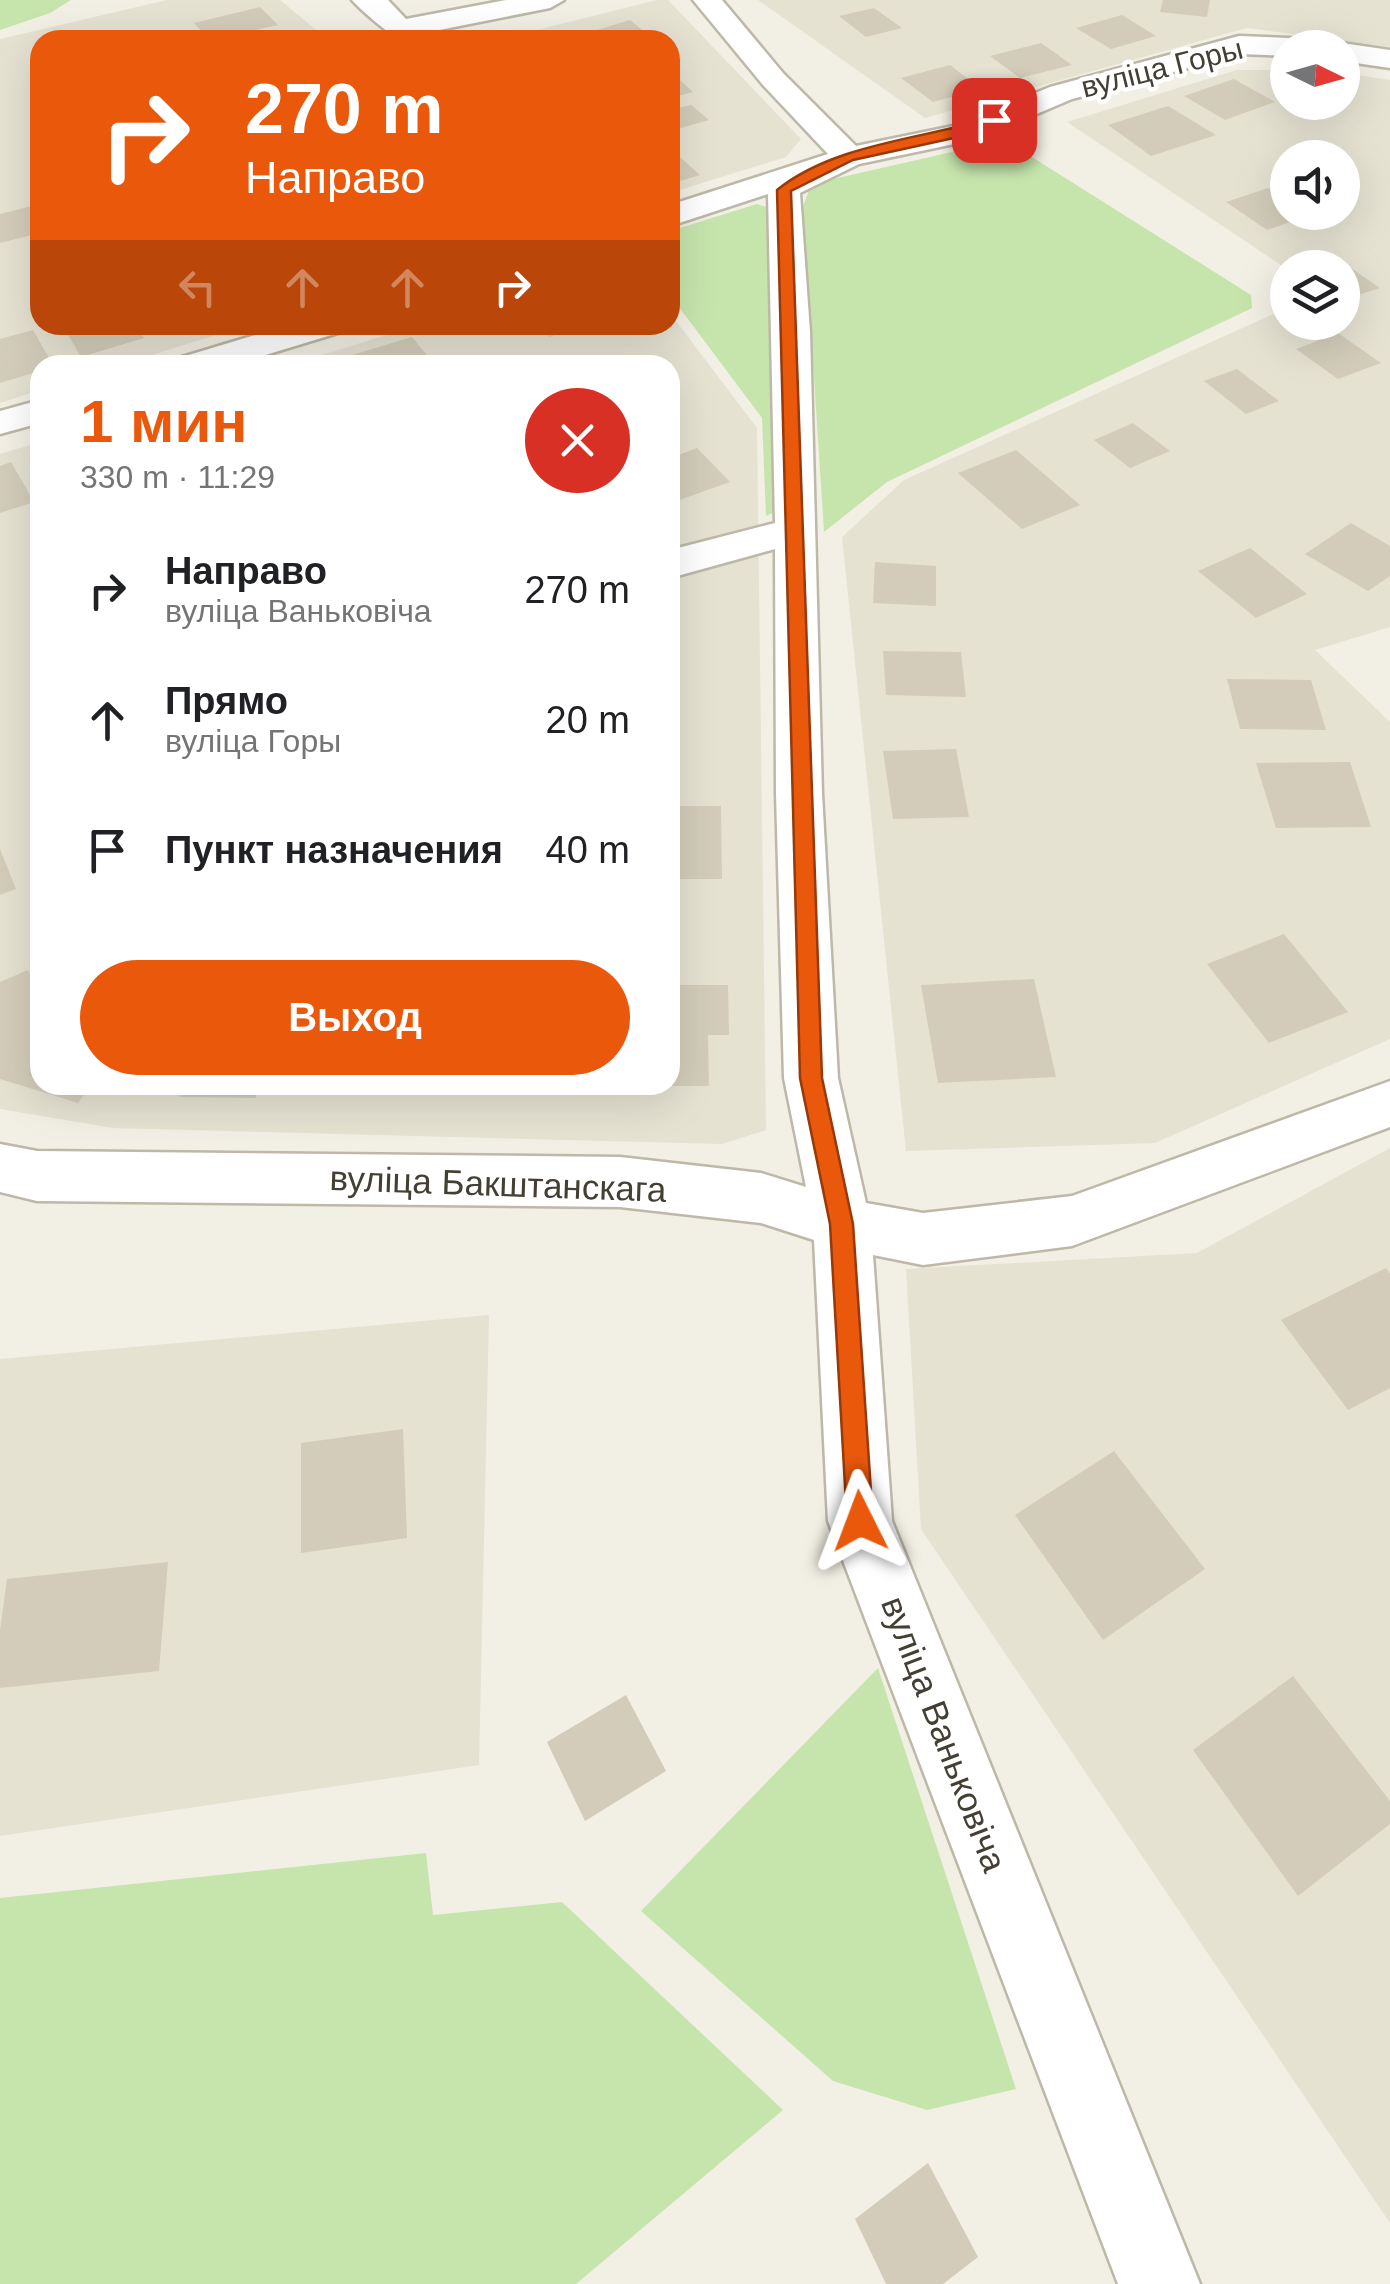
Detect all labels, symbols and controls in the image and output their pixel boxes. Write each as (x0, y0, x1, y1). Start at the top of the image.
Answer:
north arrow (1270, 30, 1360, 120)
map controls (1270, 30, 1360, 340)
street label: вуліца Горы (1078, 32, 1246, 104)
icon: right (80, 70, 210, 200)
text: 270 m (245, 70, 443, 148)
pin (952, 78, 1037, 163)
icon: arrive (967, 93, 1022, 148)
button: sound (1270, 140, 1360, 230)
text: Направо (245, 152, 425, 203)
button: layers (1270, 250, 1360, 340)
icon: left (170, 260, 225, 315)
icon: ahead (275, 260, 330, 315)
icon: ahead (380, 260, 435, 315)
icon: right (485, 260, 540, 315)
text: 1 мин (80, 388, 248, 455)
button: close (525, 388, 630, 493)
text: 330 m · 11:29 (80, 459, 275, 495)
text: Направо (165, 550, 327, 592)
icon: right (80, 563, 135, 618)
text: 270 m (524, 569, 630, 611)
text: вуліца Ваньковіча (165, 593, 432, 629)
text: Прямо (165, 680, 288, 722)
icon: ahead (80, 693, 135, 748)
text: 20 m (546, 699, 630, 741)
text: вуліца Горы (165, 723, 341, 759)
icon: arrive (80, 823, 135, 878)
text: Пункт назначения (165, 829, 503, 871)
text: 40 m (546, 829, 630, 871)
button: Выход (80, 960, 630, 1075)
street label: вуліца Бакштанскага (329, 1158, 668, 1209)
position arrow (808, 1469, 912, 1573)
street label: вуліца Ваньковіча (874, 1591, 1015, 1877)

